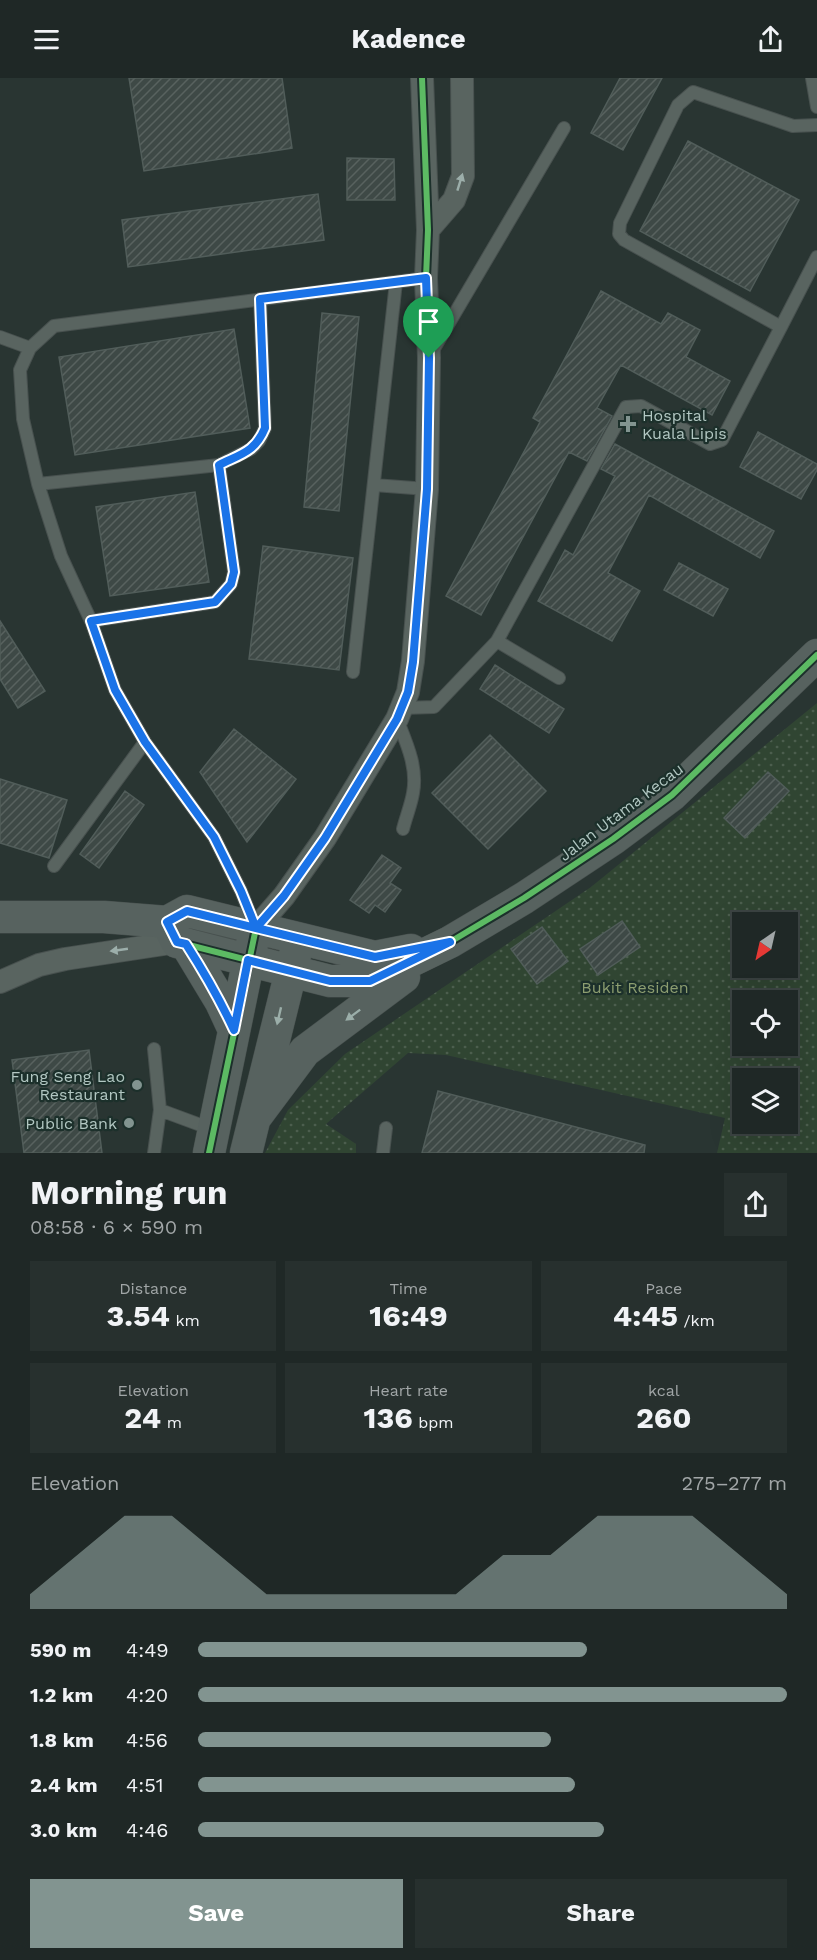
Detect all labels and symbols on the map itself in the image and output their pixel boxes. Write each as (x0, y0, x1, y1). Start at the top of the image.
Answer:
one-way arrow (456, 173, 465, 191)
pin (403, 296, 454, 358)
place label: Hospital Kuala Lipis (642, 406, 727, 443)
marker: Hospital Kuala Lipis (619, 415, 637, 433)
street label: Jalan Utama Kecau (555, 759, 687, 865)
north arrow (732, 912, 798, 978)
one-way arrow (109, 946, 128, 955)
park label: Bukit Residen (581, 978, 689, 997)
one-way arrow (274, 1006, 284, 1025)
one-way arrow (345, 1009, 361, 1021)
place label: Fung Seng Lao Restaurant (11, 1067, 125, 1104)
marker: Fung Seng Lao Restaurant (130, 1078, 144, 1092)
place label: Public Bank (25, 1114, 117, 1133)
marker: Public Bank (122, 1116, 136, 1130)

